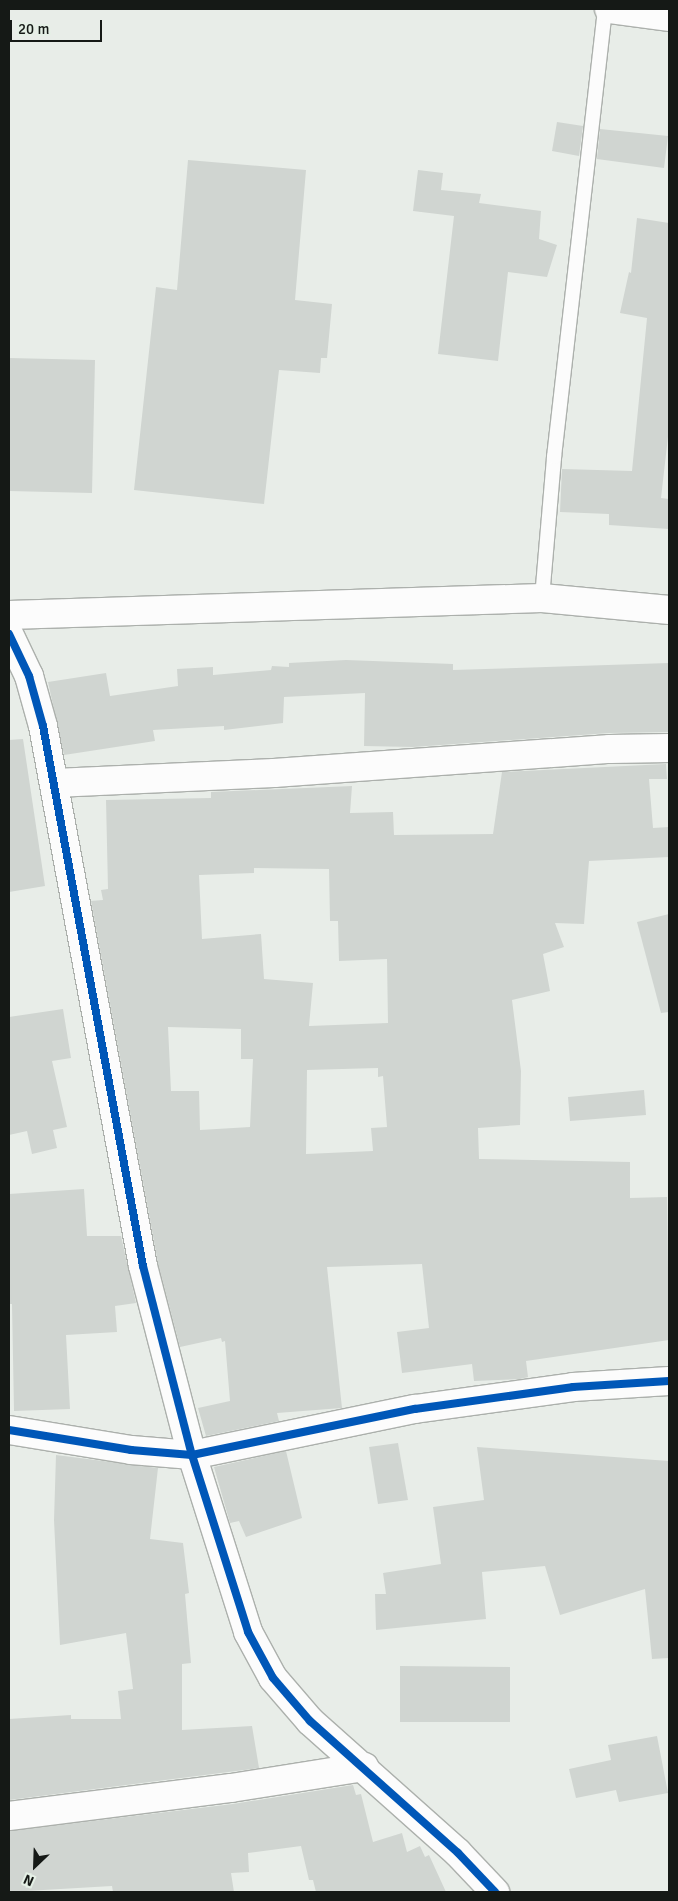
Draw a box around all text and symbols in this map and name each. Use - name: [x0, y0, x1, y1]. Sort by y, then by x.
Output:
- scale bar: [12, 10, 105, 42]
- text: 20 m: [18, 20, 49, 38]
- north arrow: [10, 1841, 60, 1891]
- text: N: [21, 1870, 37, 1890]

